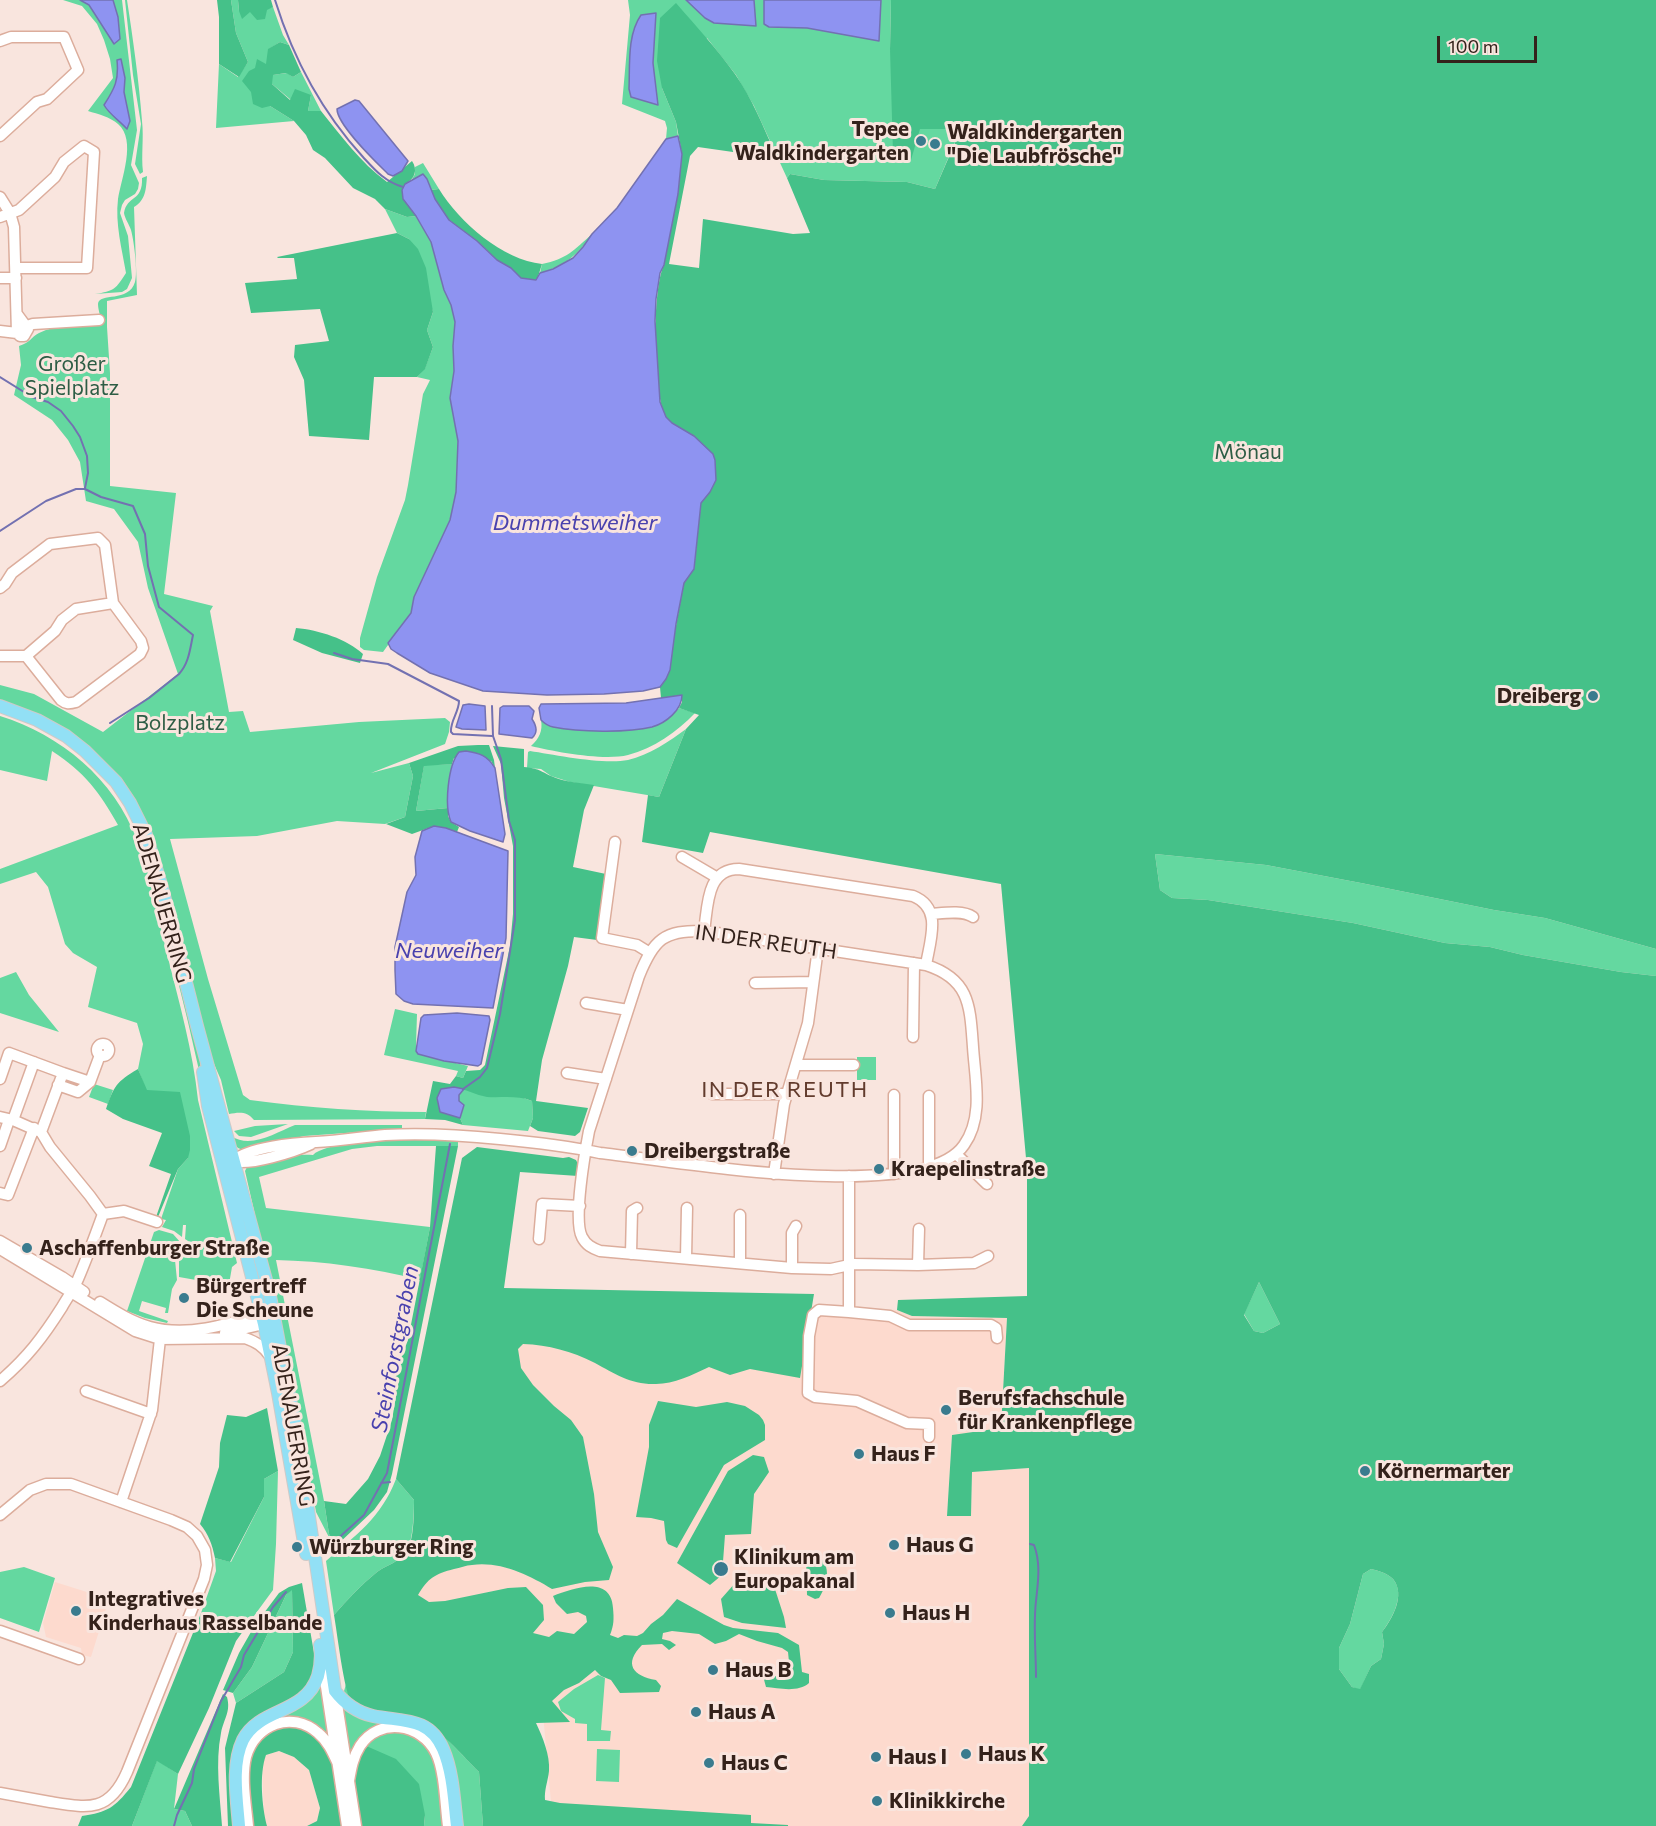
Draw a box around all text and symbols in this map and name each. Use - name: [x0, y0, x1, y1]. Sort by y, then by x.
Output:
- scale bar: [1440, 24, 1540, 62]
- text: 100 m: [1448, 35, 1498, 57]
- place label: Tepee Waldkindergarten: [734, 116, 909, 166]
- place label: Waldkindergarten "Die Laubfrösche": [947, 119, 1122, 169]
- marker: Tepee Waldkindergarten: [914, 134, 928, 148]
- marker: Waldkindergarten "Die Laubfrösche": [928, 137, 942, 151]
- park label: Großer Spielplatz: [25, 351, 119, 401]
- park label: Mönau: [1214, 439, 1282, 465]
- water label: Dummetsweiher: [493, 510, 657, 536]
- place label: Dreiberg: [1497, 683, 1581, 709]
- marker: Dreiberg: [1586, 689, 1600, 703]
- park label: Bolzplatz: [135, 710, 225, 736]
- street label: ADENAUERRING: [127, 820, 197, 986]
- street label: IN DER REUTH: [694, 920, 838, 964]
- water label: Neuweiher: [395, 938, 503, 964]
- district label: IN DER REUTH: [701, 1077, 869, 1103]
- place label: Dreibergstraße: [644, 1138, 790, 1164]
- marker: Dreibergstraße: [625, 1144, 639, 1158]
- place label: Kraepelinstraße: [891, 1156, 1045, 1182]
- marker: Kraepelinstraße: [872, 1162, 886, 1176]
- place label: Aschaffenburger Straße: [39, 1235, 270, 1261]
- marker: Aschaffenburger Straße: [20, 1241, 34, 1255]
- water label: Steinforstgraben: [366, 1263, 424, 1435]
- place label: Bürgertreff Die Scheune: [196, 1273, 313, 1323]
- marker: Bürgertreff Die Scheune: [177, 1291, 191, 1305]
- street label: ADENAUERRING: [266, 1341, 320, 1509]
- place label: Berufsfachschule für Krankenpflege: [958, 1385, 1132, 1435]
- marker: Berufsfachschule für Krankenpflege: [939, 1403, 953, 1417]
- place label: Haus F: [871, 1441, 936, 1467]
- marker: Haus F: [852, 1447, 866, 1461]
- place label: Körnermarter: [1377, 1458, 1510, 1484]
- marker: Körnermarter: [1358, 1464, 1372, 1478]
- place label: Haus G: [906, 1532, 974, 1558]
- place label: Würzburger Ring: [309, 1534, 474, 1560]
- marker: Haus G: [887, 1538, 901, 1552]
- marker: Würzburger Ring: [290, 1540, 304, 1554]
- place label: Klinikum am Europakanal: [734, 1544, 855, 1594]
- marker: Klinikum am Europakanal: [712, 1560, 730, 1578]
- place label: Integratives Kinderhaus Rasselbande: [88, 1586, 322, 1636]
- place label: Haus H: [902, 1600, 970, 1626]
- marker: Integratives Kinderhaus Rasselbande: [69, 1604, 83, 1618]
- marker: Haus H: [883, 1606, 897, 1620]
- place label: Haus B: [725, 1657, 791, 1683]
- marker: Haus B: [706, 1663, 720, 1677]
- place label: Haus A: [708, 1699, 776, 1725]
- marker: Haus A: [689, 1705, 703, 1719]
- place label: Haus K: [978, 1741, 1045, 1767]
- place label: Haus I: [888, 1744, 947, 1770]
- marker: Haus K: [959, 1747, 973, 1761]
- place label: Haus C: [721, 1750, 788, 1776]
- marker: Haus I: [869, 1750, 883, 1764]
- marker: Haus C: [702, 1756, 716, 1770]
- place label: Klinikkirche: [889, 1788, 1005, 1814]
- marker: Klinikkirche: [870, 1794, 884, 1808]

